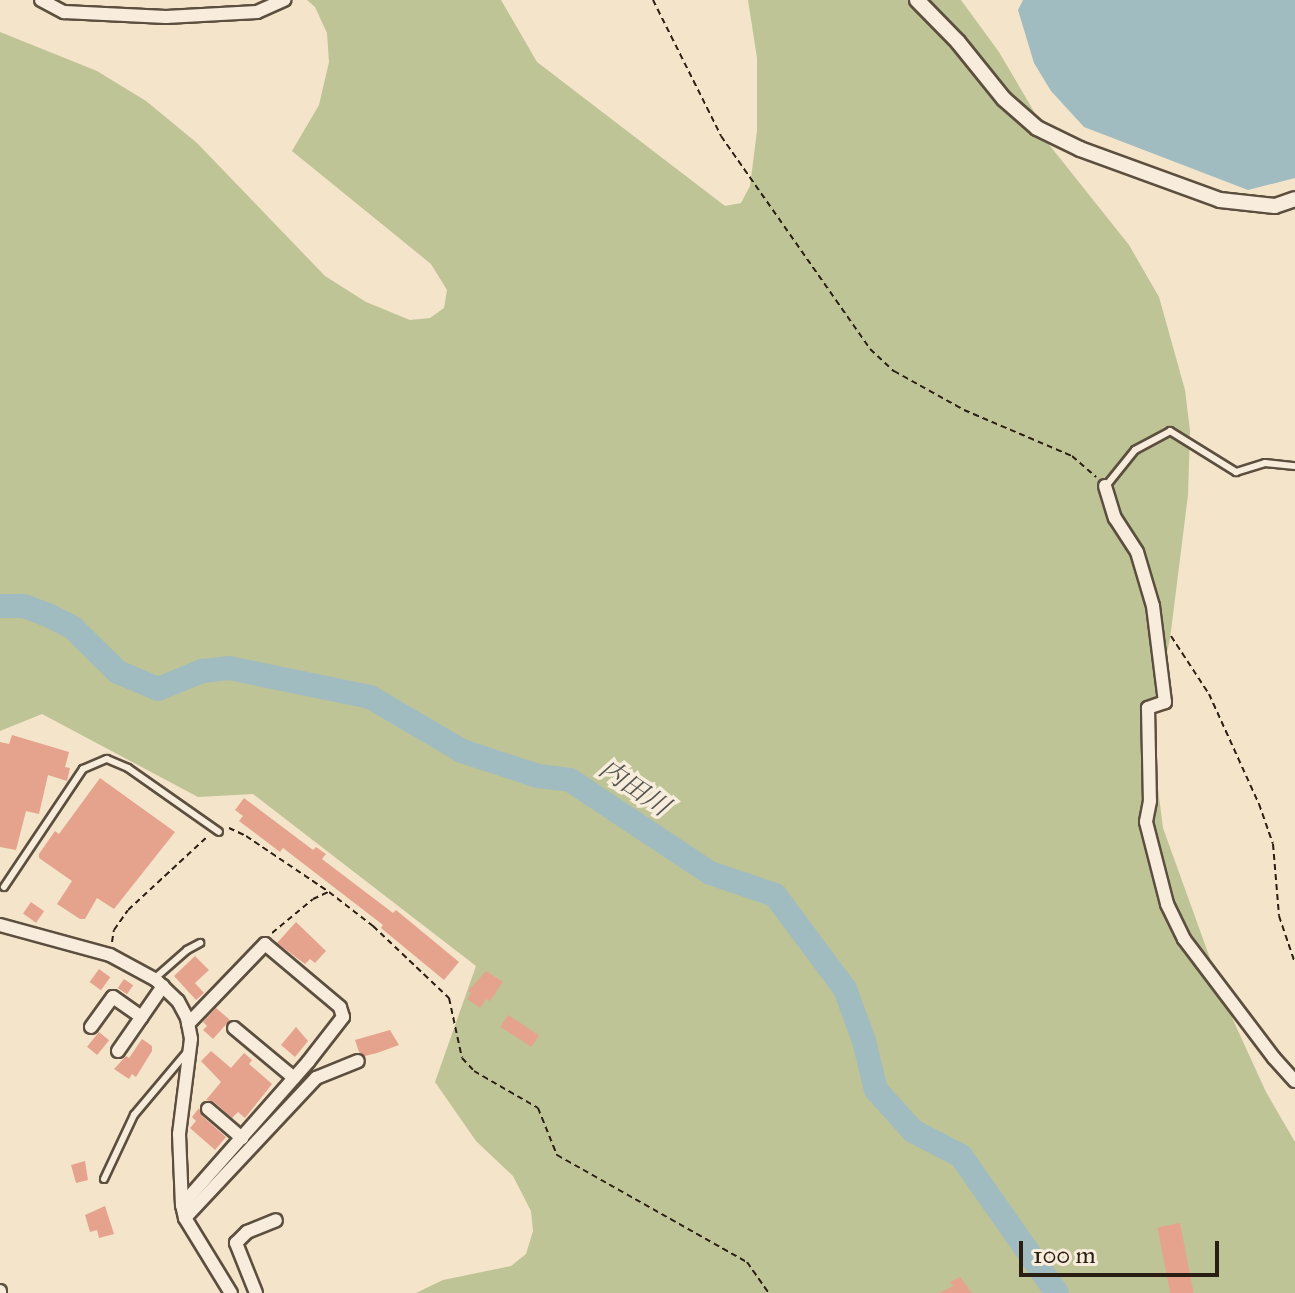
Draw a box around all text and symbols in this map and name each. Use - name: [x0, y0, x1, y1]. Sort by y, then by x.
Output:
- water label: 内田川: [593, 753, 675, 823]
- scale bar: [1023, 1225, 1223, 1275]
- text: 100 m: [1033, 1240, 1096, 1270]

